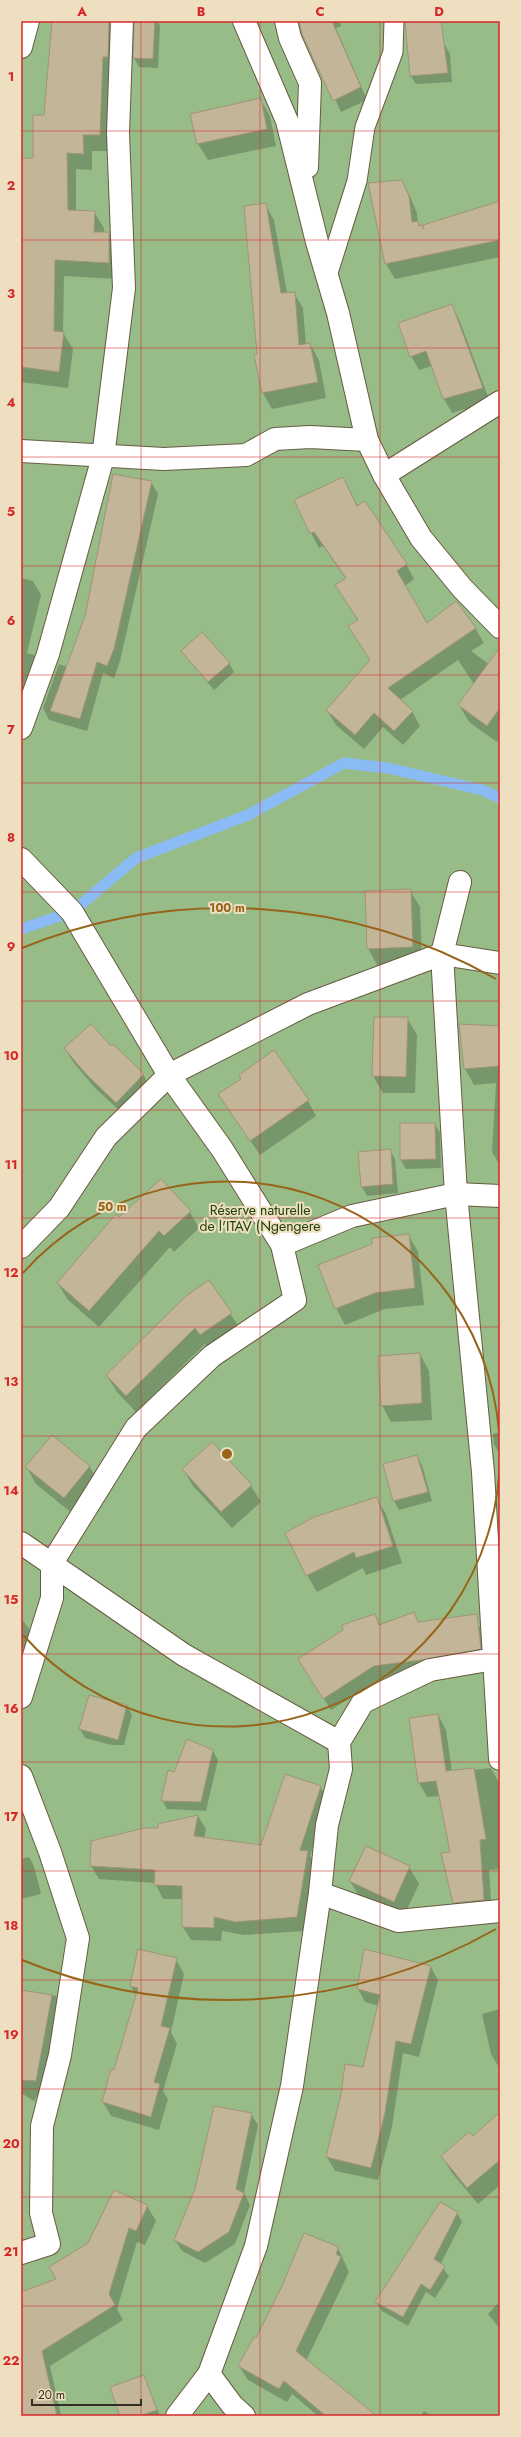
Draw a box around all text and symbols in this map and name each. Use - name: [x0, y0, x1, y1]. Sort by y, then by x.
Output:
- text: A: [76, 2, 87, 21]
- text: B: [197, 2, 206, 21]
- text: C: [315, 2, 325, 21]
- text: D: [434, 2, 444, 21]
- text: 1: [8, 67, 14, 86]
- text: 2: [7, 176, 15, 195]
- text: 3: [7, 284, 15, 303]
- text: 4: [6, 393, 16, 412]
- text: 5: [7, 502, 15, 521]
- text: 6: [7, 611, 16, 630]
- text: 7: [7, 720, 15, 739]
- text: 8: [7, 828, 15, 847]
- text: 100 m: [209, 899, 245, 917]
- text: 9: [7, 937, 16, 956]
- text: 10: [3, 1046, 19, 1065]
- text: 11: [4, 1155, 18, 1174]
- text: 50 m: [97, 1198, 127, 1216]
- park label: Réserve naturelle de l'ITAV (Ngengere: [199, 1200, 321, 1236]
- text: 12: [3, 1263, 19, 1282]
- text: 13: [4, 1372, 18, 1391]
- centre of rings: [220, 1447, 234, 1461]
- text: 14: [3, 1481, 19, 1500]
- text: 15: [3, 1590, 19, 1609]
- text: 16: [3, 1699, 19, 1718]
- text: 17: [4, 1807, 18, 1826]
- text: 18: [4, 1916, 18, 1935]
- text: 19: [3, 2025, 19, 2044]
- text: 20: [2, 2134, 20, 2153]
- text: 21: [3, 2242, 19, 2261]
- text: 22: [2, 2351, 20, 2370]
- scale bar: [32, 2381, 141, 2407]
- text: 20 m: [38, 2386, 65, 2404]

